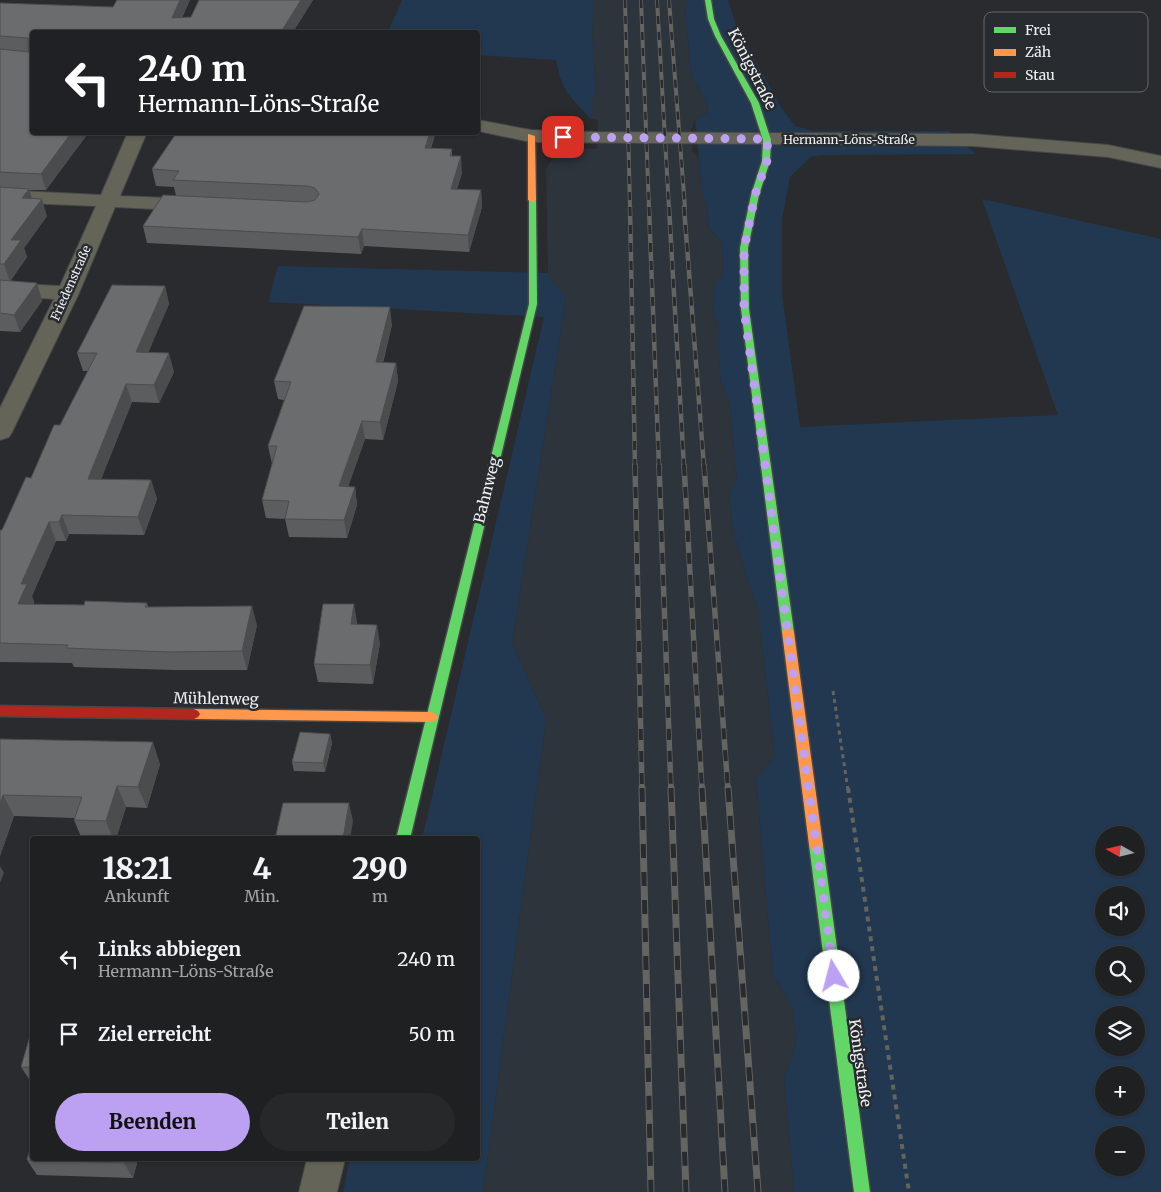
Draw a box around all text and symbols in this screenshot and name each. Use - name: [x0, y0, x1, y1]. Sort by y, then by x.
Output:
- legend: [984, 12, 1148, 92]
- text: Frei: [1025, 21, 1051, 39]
- street label: Königstraße: [724, 25, 781, 113]
- text: Zäh: [1025, 43, 1051, 61]
- text: 240 m: [138, 47, 246, 91]
- icon: left: [55, 50, 120, 115]
- text: Stau: [1025, 66, 1055, 84]
- text: Hermann-Löns-Straße: [138, 90, 379, 118]
- pin: [542, 116, 584, 158]
- icon: arrive: [549, 123, 577, 151]
- street label: Hermann-Löns-Straße: [783, 132, 915, 147]
- street label: Friedenstraße: [47, 243, 94, 323]
- street label: Bahnweg: [469, 455, 504, 525]
- street label: Mühlenweg: [173, 688, 259, 709]
- north arrow: [1095, 826, 1145, 876]
- map controls: [1095, 826, 1145, 1176]
- text: 18:21: [102, 849, 172, 887]
- text: 4: [252, 849, 272, 887]
- text: 290: [352, 849, 408, 887]
- text: Ankunft: [105, 886, 170, 906]
- text: Min.: [244, 886, 280, 906]
- text: m: [372, 886, 388, 906]
- button: sound: [1095, 886, 1145, 936]
- text: Links abbiegen: [98, 937, 241, 961]
- icon: left: [55, 945, 83, 973]
- button: search: [1095, 946, 1145, 996]
- text: 240 m: [397, 947, 455, 971]
- position arrow: [807, 949, 859, 1001]
- text: Hermann-Löns-Straße: [98, 961, 273, 981]
- button: layers: [1095, 1006, 1145, 1056]
- street label: Königstraße: [845, 1018, 876, 1108]
- icon: arrive: [55, 1020, 83, 1048]
- text: Ziel erreicht: [98, 1022, 211, 1046]
- text: 50 m: [409, 1022, 455, 1046]
- button: +: [1095, 1066, 1145, 1116]
- button: Beenden: [55, 1093, 250, 1151]
- button: Teilen: [260, 1093, 455, 1151]
- button: −: [1095, 1126, 1145, 1176]

